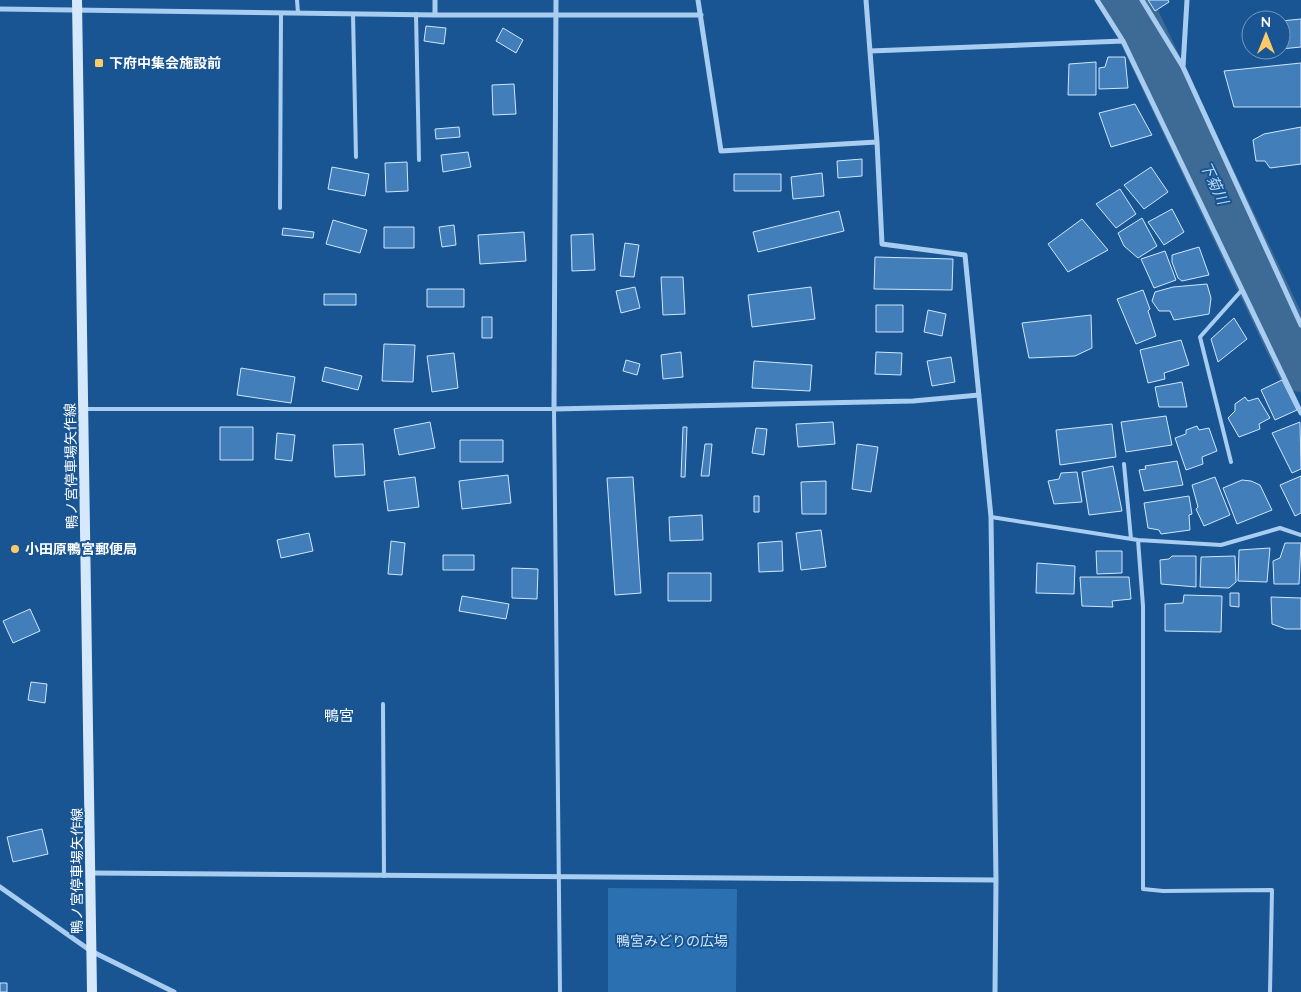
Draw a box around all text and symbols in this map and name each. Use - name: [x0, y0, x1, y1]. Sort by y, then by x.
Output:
- north arrow: [1241, 10, 1291, 60]
- text: N: [1261, 13, 1271, 31]
- place label: 下府中集会施設前: [109, 54, 221, 72]
- marker: 下府中集会施設前: [93, 57, 105, 69]
- water label: 下菊川: [1196, 158, 1233, 209]
- street label: 鴨ノ宮停車場矢作線: [61, 403, 81, 529]
- place label: 小田原鴨宮郵便局: [25, 540, 137, 558]
- marker: 小田原鴨宮郵便局: [9, 543, 21, 555]
- district label: 鴨宮: [324, 706, 354, 725]
- street label: 鴨ノ宮停車場矢作線: [68, 808, 86, 934]
- park label: 鴨宮みどりの広場: [616, 932, 728, 950]

